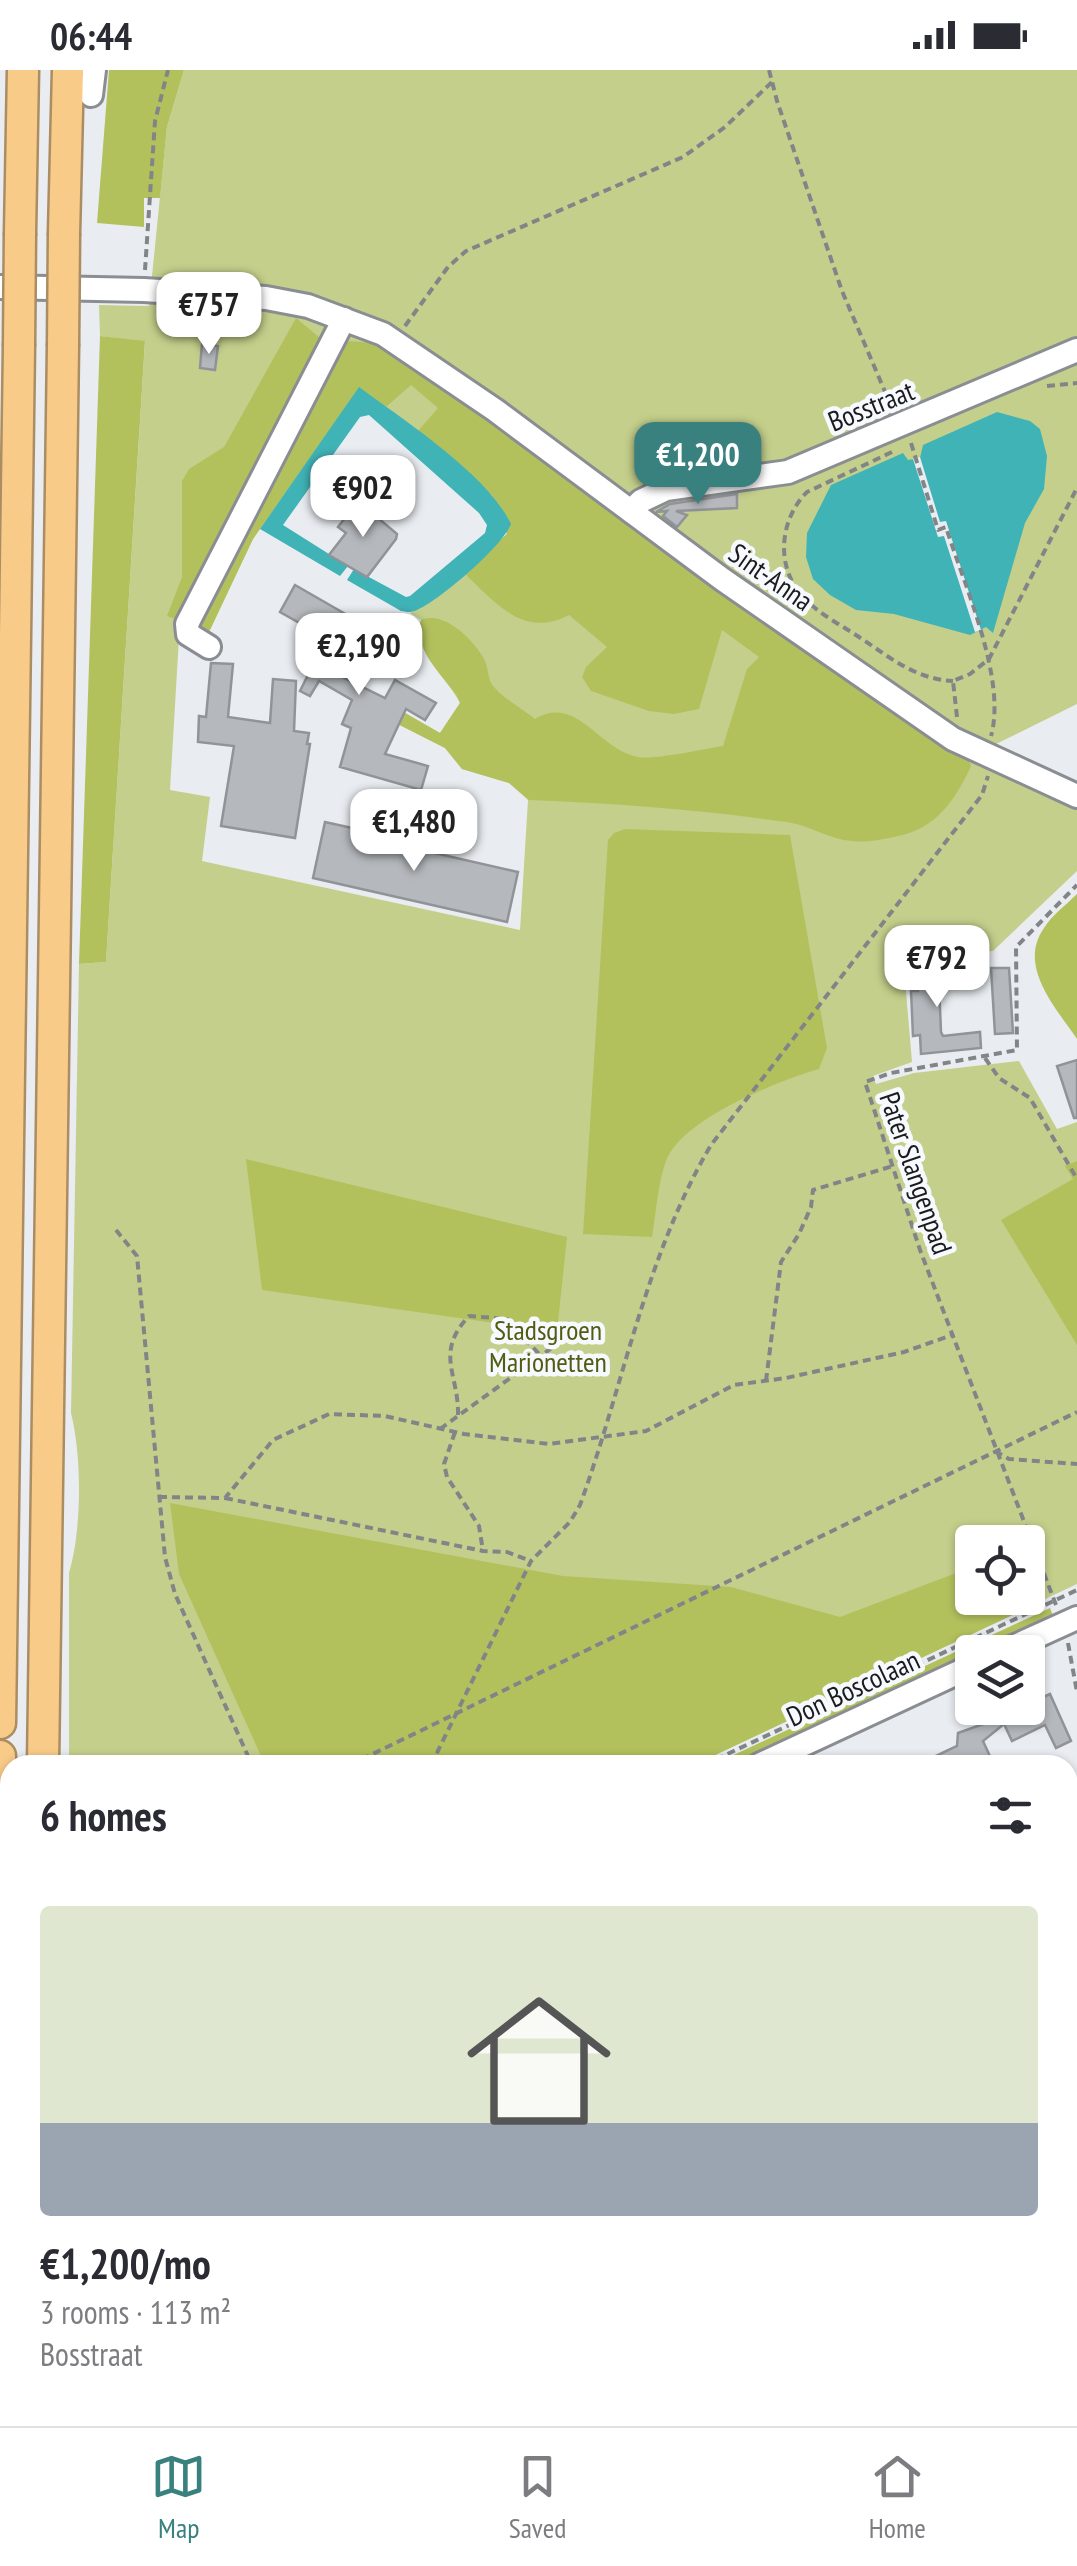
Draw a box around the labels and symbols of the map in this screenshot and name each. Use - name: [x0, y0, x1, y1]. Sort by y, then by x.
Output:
- pin: €757: [150, 272, 268, 357]
- street label: Bosstraat: [822, 371, 920, 439]
- pin: €1,200: [617, 422, 779, 507]
- pin: €902: [304, 455, 422, 540]
- street label: Sint-Anna: [722, 534, 821, 619]
- pin: €2,190: [278, 613, 440, 698]
- pin: €1,480: [333, 789, 495, 874]
- pin: €792: [878, 925, 996, 1010]
- street label: Pater Slangenpad: [871, 1087, 962, 1259]
- park label: Stadsgroen Marionetten: [489, 1311, 607, 1380]
- street label: Don Boscolaan: [780, 1641, 925, 1734]

